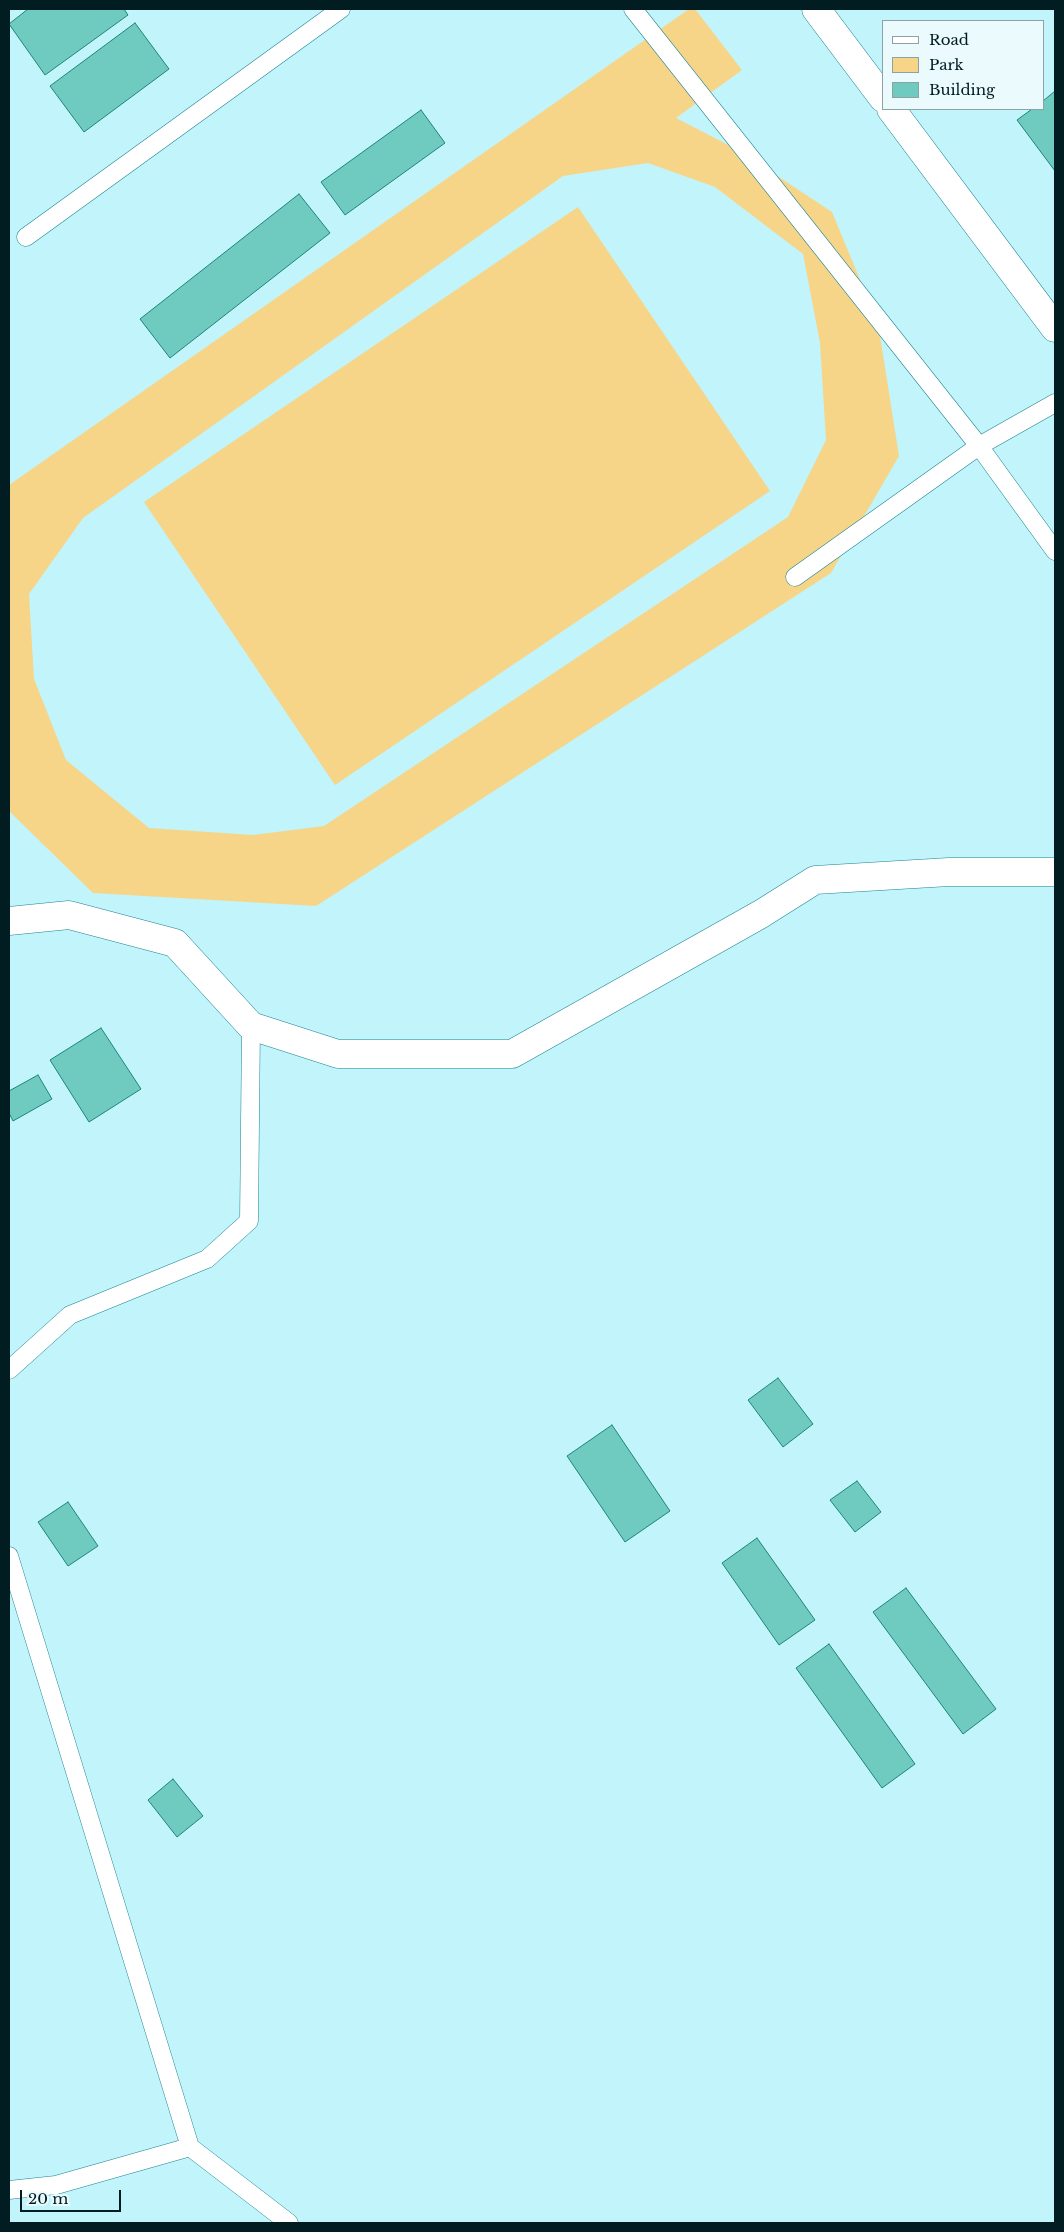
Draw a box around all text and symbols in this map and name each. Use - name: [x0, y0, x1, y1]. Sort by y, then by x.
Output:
- legend: [882, 20, 1044, 110]
- text: Road: [929, 30, 969, 49]
- text: Park: [929, 55, 964, 74]
- text: Building: [929, 80, 995, 99]
- scale bar: [22, 2180, 124, 2212]
- text: 20 m: [28, 2189, 68, 2208]

